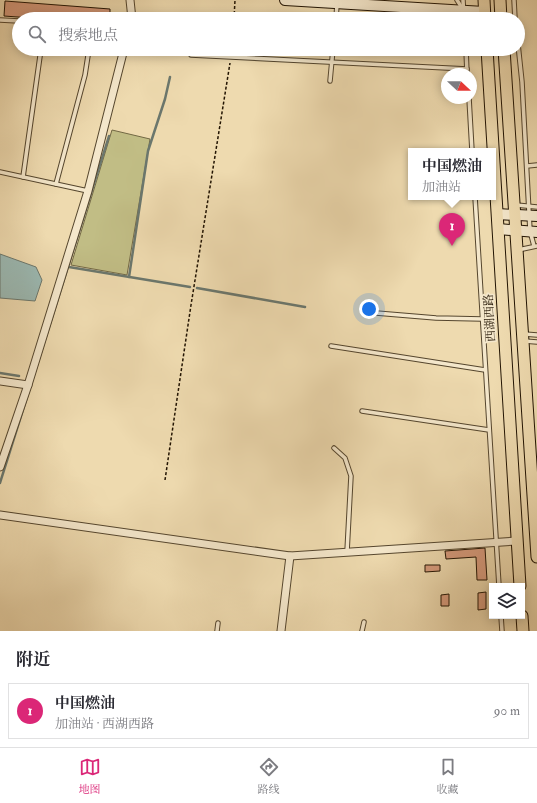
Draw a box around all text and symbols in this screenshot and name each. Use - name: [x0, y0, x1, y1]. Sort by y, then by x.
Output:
- search box: [12, 12, 525, 56]
- icon: search: [26, 23, 48, 45]
- text: 搜索地点: [58, 26, 118, 45]
- north arrow: [441, 68, 477, 104]
- popup: [408, 148, 496, 200]
- text: 中国燃油: [422, 157, 482, 176]
- text: 加油站: [422, 179, 461, 195]
- pin: 1: [439, 213, 465, 246]
- street label: 西湖西路: [481, 294, 499, 342]
- your location: [359, 299, 379, 319]
- map controls: [489, 583, 525, 619]
- button: layers: [489, 583, 525, 619]
- text: 附近: [16, 649, 50, 670]
- text: 中国燃油: [55, 694, 115, 713]
- text: 1: [28, 703, 32, 719]
- text: 90 m: [494, 703, 520, 719]
- text: 加油站 · 西湖西路: [55, 716, 154, 732]
- tab: 地图: [79, 756, 101, 796]
- tab: 路线: [258, 756, 280, 796]
- tab: 收藏: [437, 756, 459, 796]

